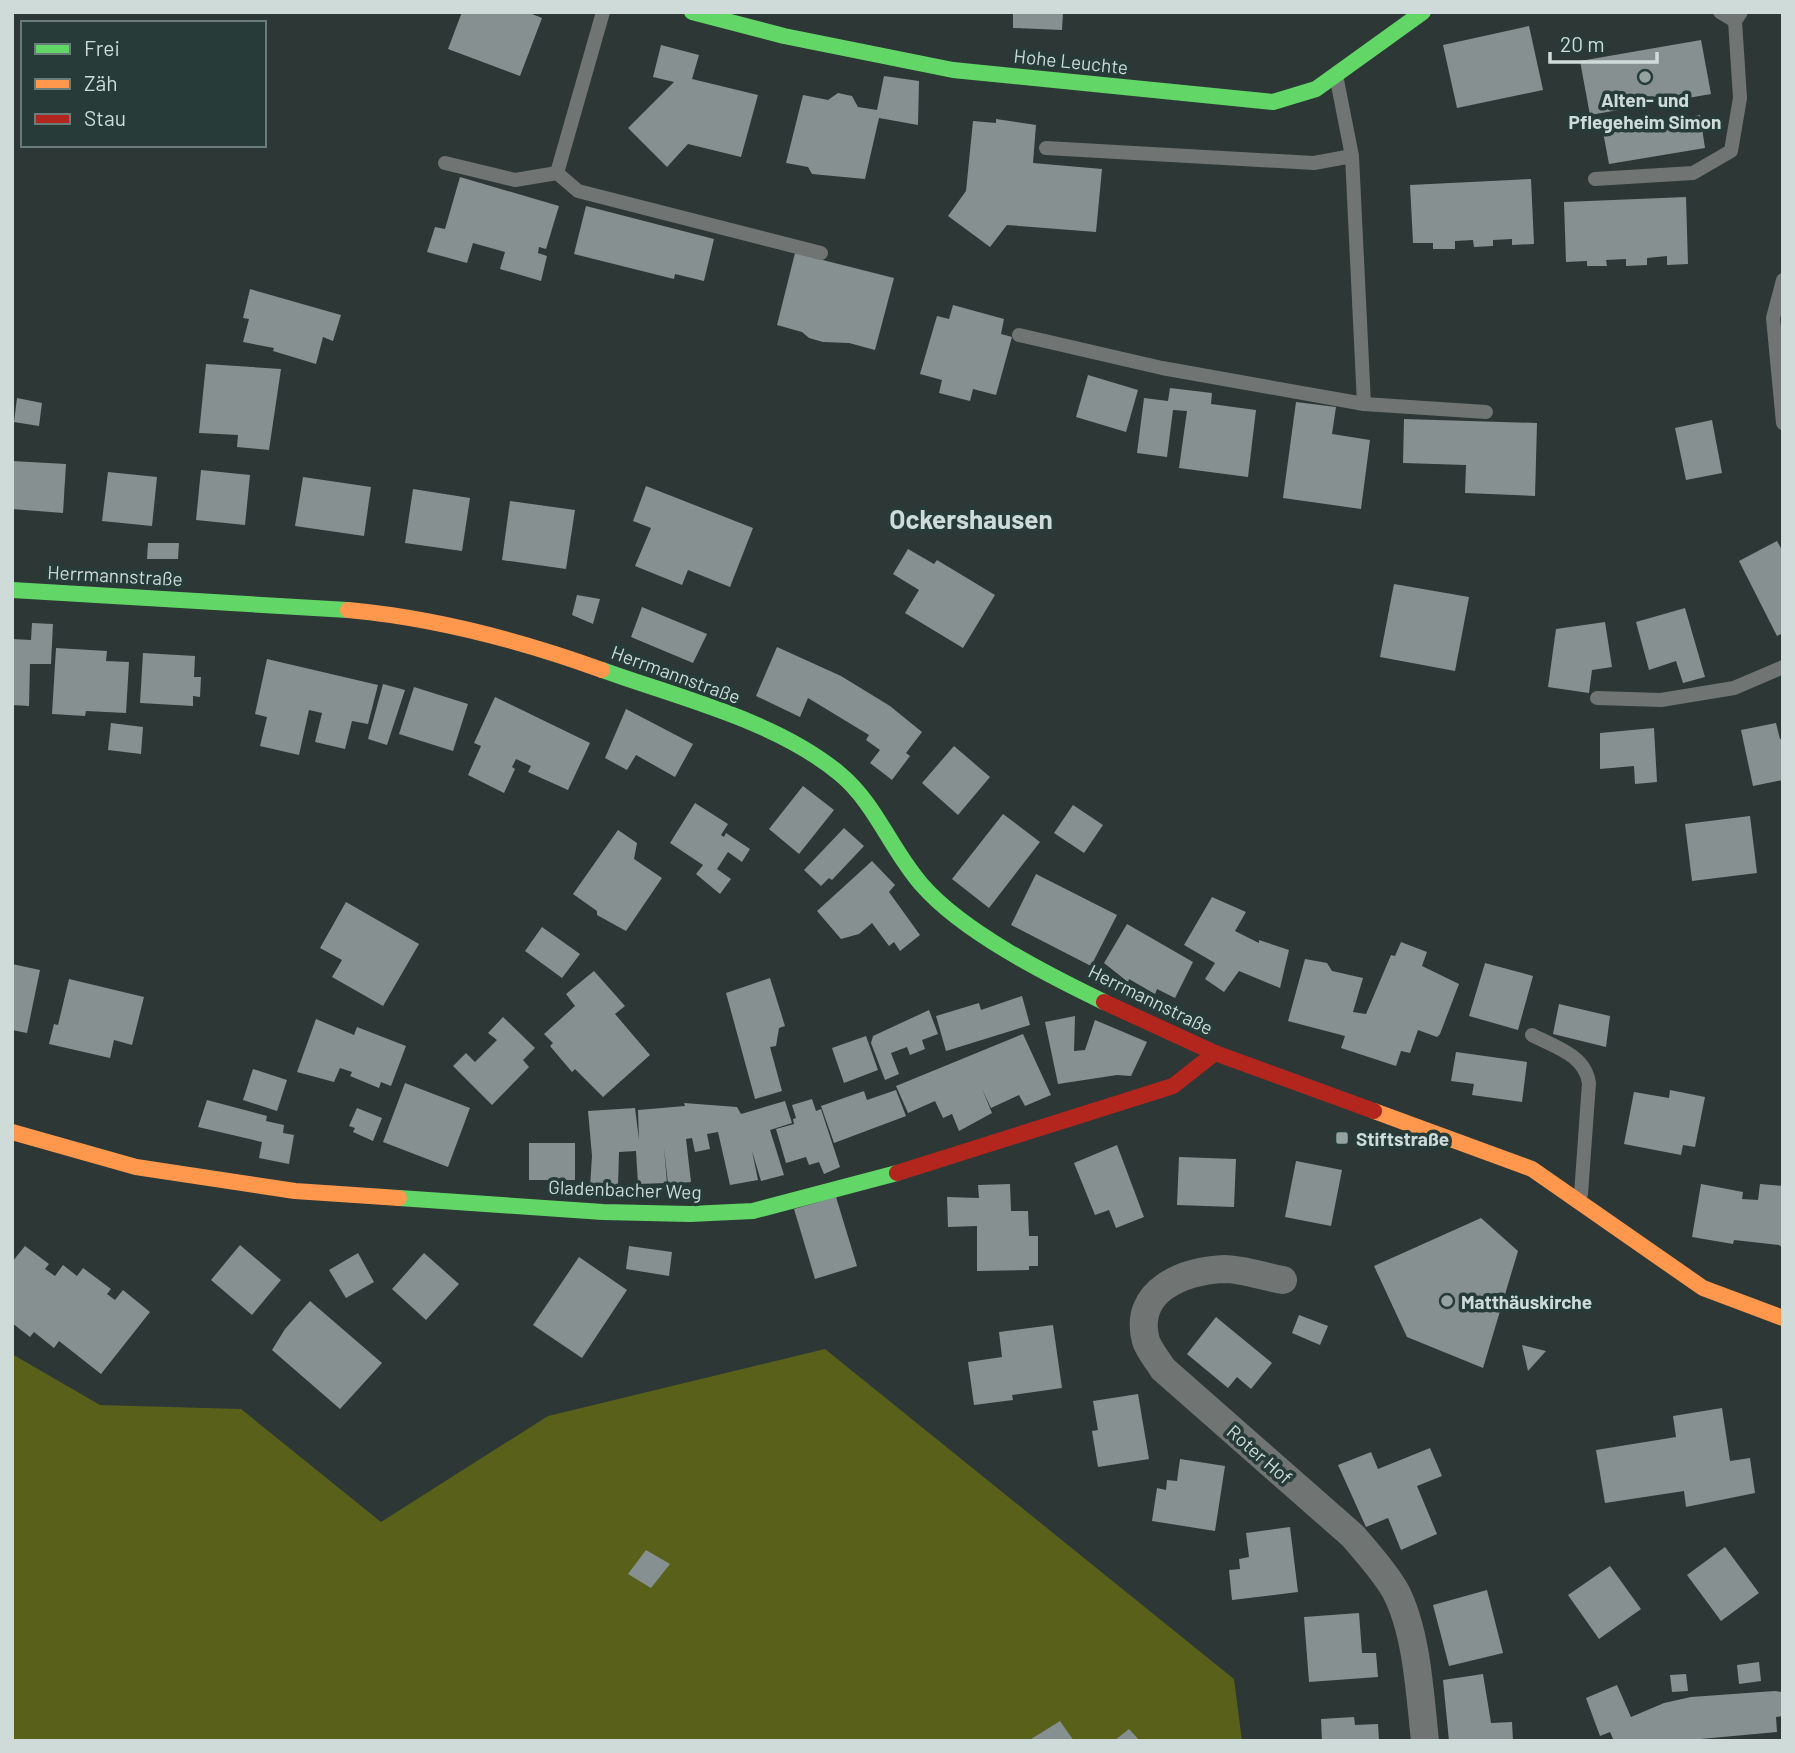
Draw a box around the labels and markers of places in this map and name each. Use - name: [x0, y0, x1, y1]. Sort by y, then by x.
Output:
- marker: Alten- und Pflegeheim Simon: [1637, 69, 1653, 85]
- place label: Alten- und Pflegeheim Simon: [1569, 88, 1721, 133]
- place label: Stiftstraße: [1356, 1127, 1449, 1150]
- marker: Stiftstraße: [1334, 1130, 1350, 1146]
- place label: Matthäuskirche: [1461, 1290, 1592, 1313]
- marker: Matthäuskirche: [1439, 1293, 1455, 1309]

